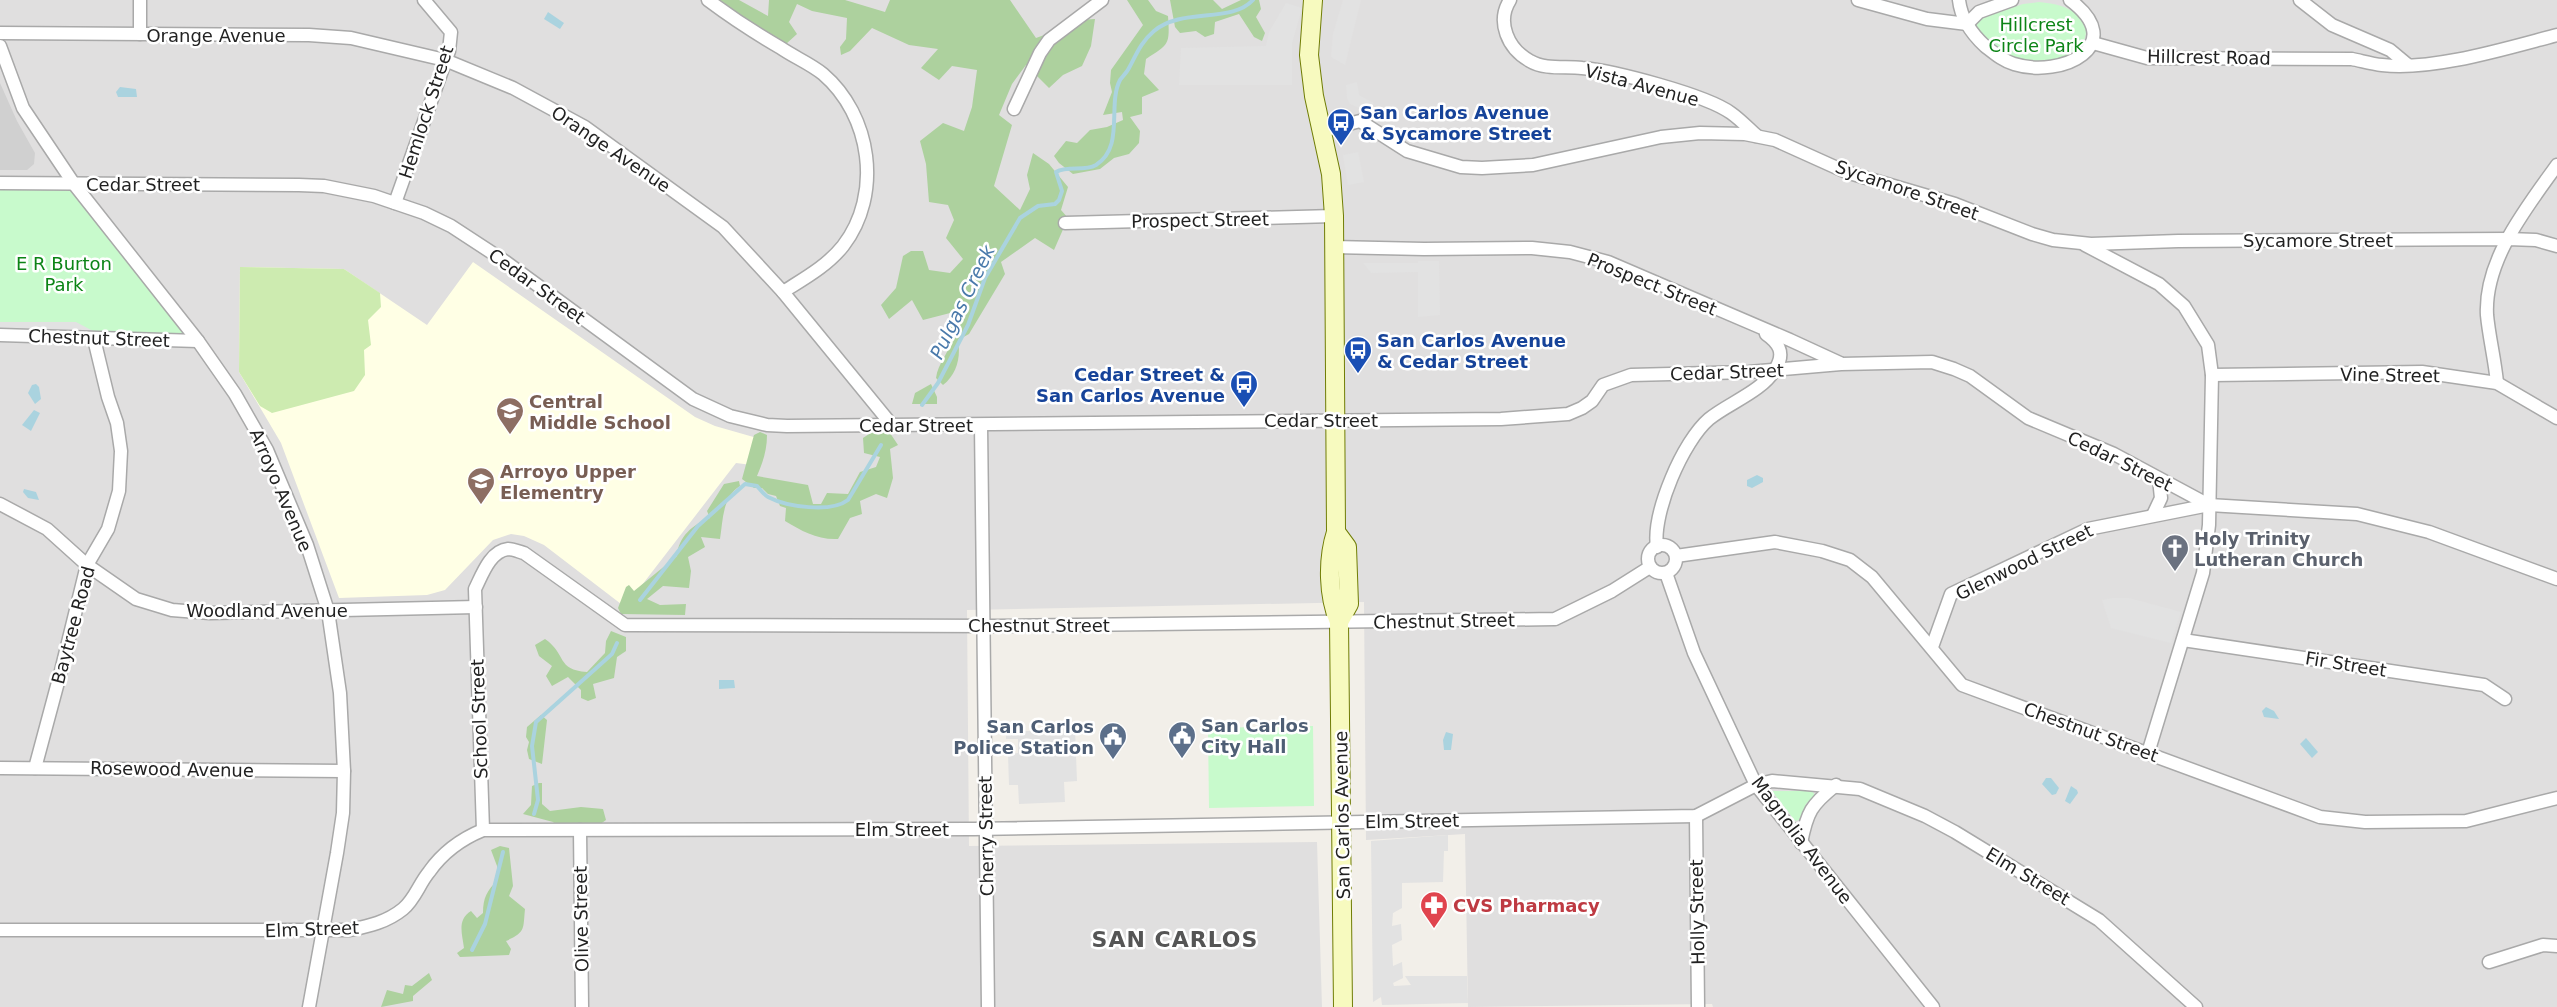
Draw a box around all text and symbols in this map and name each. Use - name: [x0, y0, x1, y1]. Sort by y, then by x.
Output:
- park label: Hillcrest Circle Park: [1988, 14, 2084, 56]
- street label: Orange Avenue: [146, 25, 286, 46]
- street label: Hemlock Street: [395, 43, 457, 181]
- street label: Hillcrest Road: [2147, 45, 2271, 69]
- street label: Vista Avenue: [1583, 60, 1701, 110]
- street label: Orange Avenue: [547, 101, 675, 197]
- place label: San Carlos Avenue & Sycamore Street: [1360, 102, 1552, 144]
- bus stop icon: San Carlos Avenue & Sycamore Street: [1326, 107, 1356, 146]
- street label: Sycamore Street: [1833, 156, 1981, 224]
- street label: Cedar Street: [86, 174, 200, 195]
- street label: Prospect Street: [1131, 208, 1269, 232]
- street label: Sycamore Street: [2243, 230, 2393, 251]
- water label: Pulgas Creek: [925, 241, 999, 362]
- street label: Cedar Street: [485, 244, 589, 328]
- street label: Prospect Street: [1584, 248, 1720, 320]
- park label: E R Burton Park: [16, 253, 112, 295]
- street label: Chestnut Street: [28, 325, 170, 351]
- place label: San Carlos Avenue & Cedar Street: [1377, 330, 1566, 372]
- bus stop icon: San Carlos Avenue & Cedar Street: [1343, 335, 1373, 374]
- street label: Cedar Street: [1670, 360, 1784, 384]
- place label: Cedar Street & San Carlos Avenue: [1036, 364, 1225, 406]
- street label: Vine Street: [2340, 364, 2440, 386]
- bus stop icon: Cedar Street & San Carlos Avenue: [1229, 369, 1259, 408]
- place label: Central Middle School: [529, 391, 671, 433]
- school or university icon: Central Middle School: [495, 396, 525, 435]
- street label: Cedar Street: [1264, 410, 1378, 431]
- street label: Cedar Street: [859, 415, 973, 436]
- street label: Arroyo Avenue: [246, 425, 316, 555]
- street label: Cedar Street: [2064, 427, 2176, 495]
- place label: Arroyo Upper Elementry: [500, 461, 636, 503]
- school or university icon: Arroyo Upper Elementry: [466, 466, 496, 505]
- street label: Glenwood Street: [1952, 520, 2096, 604]
- place label: Holy Trinity Lutheran Church: [2194, 528, 2363, 570]
- church icon: Holy Trinity Lutheran Church: [2160, 533, 2190, 572]
- street label: Baytree Road: [47, 564, 99, 686]
- street label: Woodland Avenue: [186, 600, 348, 621]
- street label: Chestnut Street: [1373, 609, 1515, 633]
- street label: Chestnut Street: [968, 615, 1110, 636]
- street label: Fir Street: [2304, 647, 2388, 681]
- street label: School Street: [466, 659, 492, 779]
- street label: Chestnut Street: [2021, 698, 2161, 766]
- place label: San Carlos City Hall: [1201, 715, 1309, 757]
- place label: San Carlos Police Station: [953, 716, 1094, 758]
- public building icon: San Carlos City Hall: [1167, 720, 1197, 759]
- public building icon: San Carlos Police Station: [1098, 721, 1128, 760]
- street label: San Carlos Avenue: [1330, 731, 1354, 899]
- street label: Rosewood Avenue: [90, 757, 254, 781]
- street label: Magnolia Avenue: [1747, 772, 1857, 908]
- street label: Cherry Street: [974, 776, 998, 896]
- street label: Elm Street: [1365, 810, 1459, 832]
- street label: Elm Street: [855, 819, 949, 840]
- street label: Elm Street: [1982, 843, 2074, 909]
- street label: Holly Street: [1686, 859, 1708, 965]
- street label: Olive Street: [570, 866, 592, 972]
- pharmacy icon: CVS Pharmacy: [1419, 890, 1449, 929]
- place label: CVS Pharmacy: [1453, 895, 1600, 916]
- street label: Elm Street: [264, 917, 360, 941]
- district label: SAN CARLOS: [1092, 927, 1258, 952]

